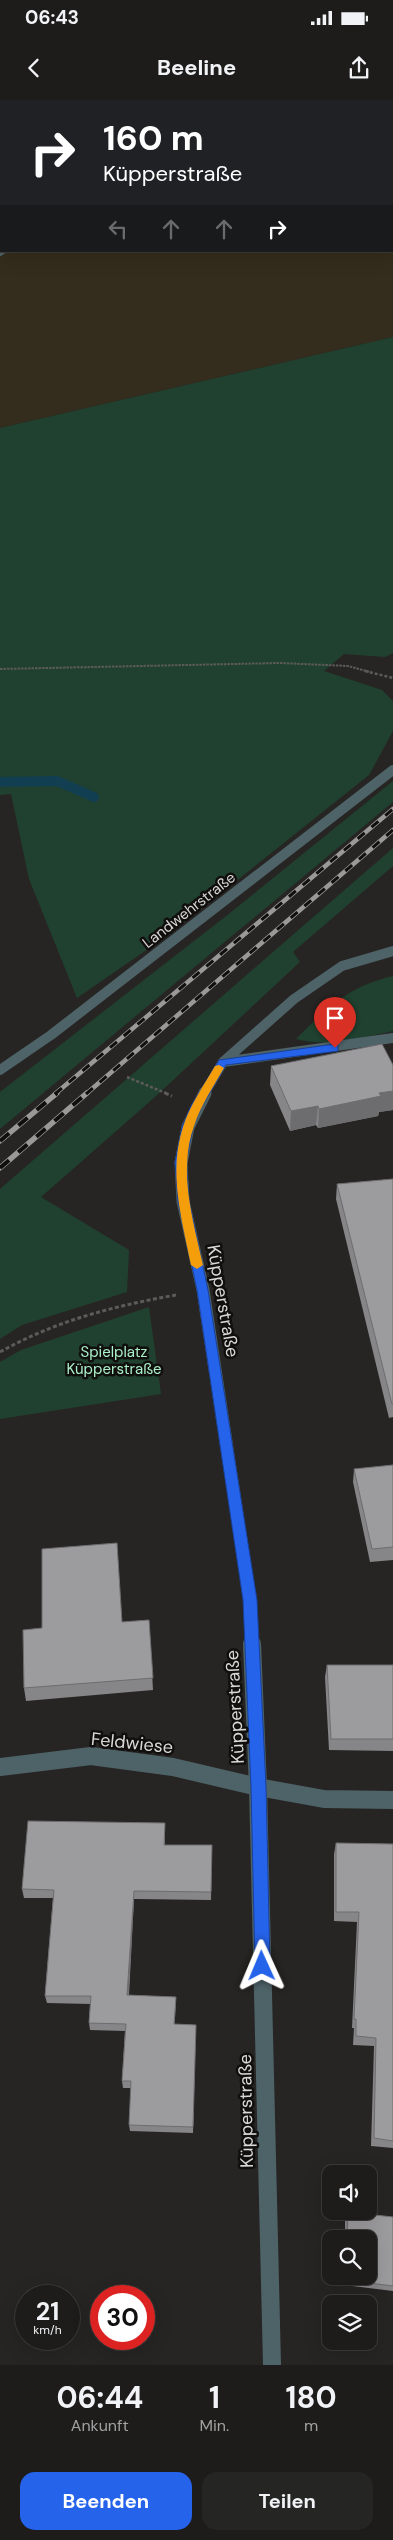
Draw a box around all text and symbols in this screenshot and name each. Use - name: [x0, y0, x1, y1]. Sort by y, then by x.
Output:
- text: 06:43: [25, 5, 79, 30]
- text: Beeline: [157, 53, 236, 82]
- icon: back: [20, 54, 48, 82]
- icon: share: [345, 54, 373, 82]
- text: 160 m: [103, 115, 204, 161]
- icon: right: [20, 120, 85, 185]
- text: Küpperstraße: [103, 159, 242, 188]
- icon: left: [104, 215, 132, 243]
- icon: ahead: [157, 215, 185, 243]
- icon: ahead: [210, 215, 238, 243]
- icon: right: [263, 215, 291, 243]
- street label: Landwehrstraße: [138, 867, 240, 953]
- pin: [314, 997, 356, 1048]
- icon: arrive: [321, 1004, 349, 1032]
- street label: Küpperstraße: [201, 1243, 245, 1359]
- park label: Spielplatz Küpperstraße: [67, 1342, 161, 1379]
- street label: Küpperstraße: [220, 1649, 250, 1765]
- street label: Feldwiese: [90, 1727, 174, 1759]
- position arrow: [235, 1939, 287, 1991]
- street label: Küpperstraße: [233, 2054, 259, 2168]
- map controls: [322, 2165, 377, 2350]
- button: sound: [322, 2165, 377, 2220]
- button: search: [322, 2230, 377, 2285]
- speed limit sign: 30: [90, 2285, 155, 2350]
- text: 21: [36, 2295, 59, 2328]
- button: layers: [322, 2295, 377, 2350]
- text: km/h: [33, 2322, 62, 2338]
- text: 06:44: [56, 2378, 143, 2417]
- text: 1: [209, 2378, 220, 2417]
- text: 180: [286, 2378, 337, 2417]
- text: Ankunft: [71, 2415, 129, 2436]
- text: Min.: [200, 2415, 229, 2436]
- text: m: [304, 2415, 318, 2436]
- button: Beenden: [20, 2472, 192, 2530]
- button: Teilen: [202, 2472, 373, 2530]

